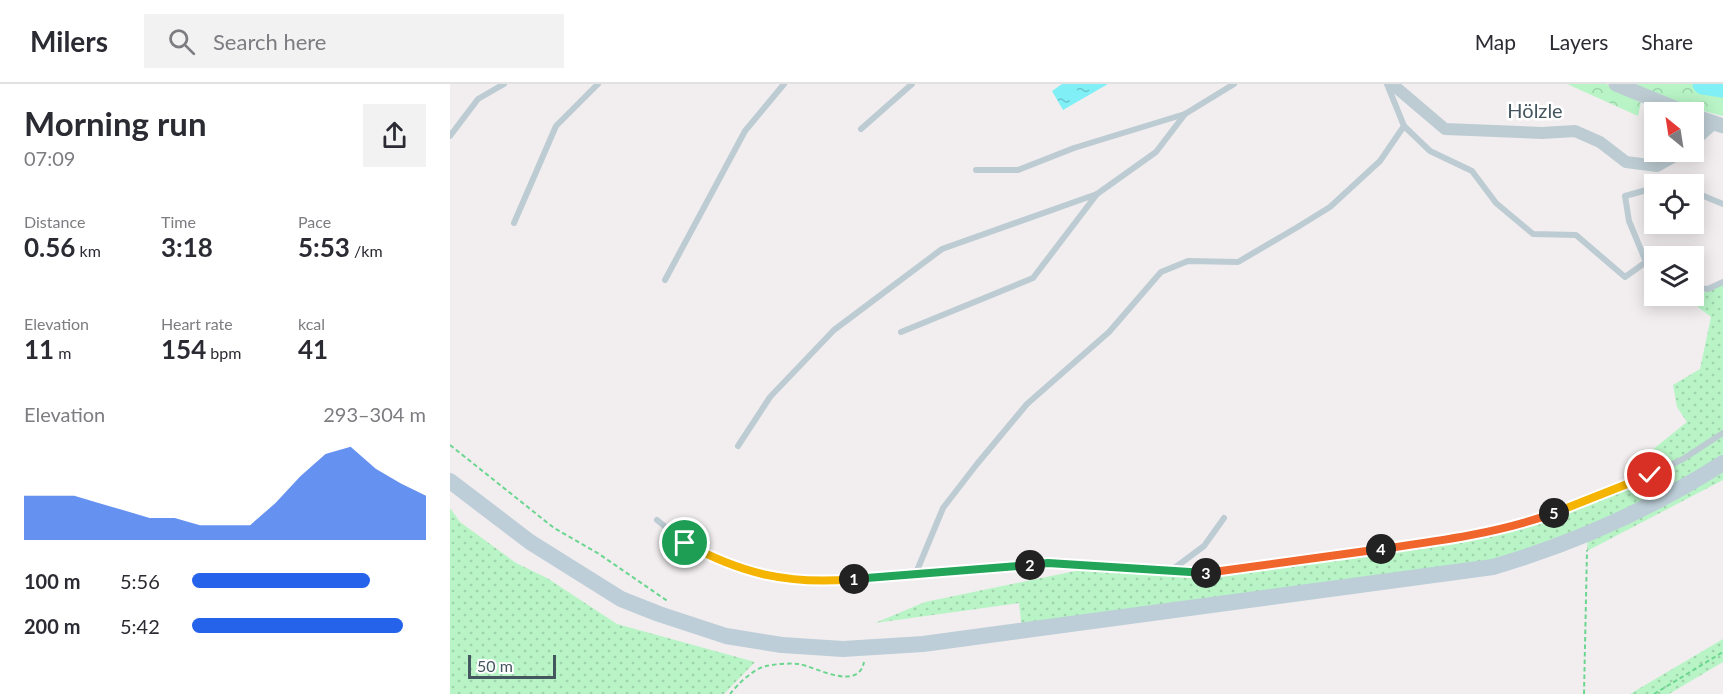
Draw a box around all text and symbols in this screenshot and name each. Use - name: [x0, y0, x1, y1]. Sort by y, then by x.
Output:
- search box: [144, 14, 564, 68]
- text: Milers: [30, 24, 108, 58]
- icon: search: [165, 25, 198, 58]
- text: Search here: [213, 28, 326, 55]
- text: Map: [1475, 29, 1516, 54]
- text: Layers: [1549, 29, 1608, 54]
- text: Share: [1641, 29, 1693, 54]
- street label: Hölzle: [1507, 98, 1563, 122]
- north arrow: [1644, 102, 1704, 162]
- map controls: [1644, 102, 1704, 306]
- text: Morning run: [24, 103, 207, 143]
- button: share: [363, 104, 426, 167]
- text: 07:09: [24, 146, 75, 170]
- button: locate: [1644, 174, 1704, 234]
- text: Distance: [24, 212, 85, 231]
- text: Time: [161, 212, 196, 231]
- text: Pace: [298, 212, 331, 231]
- text: 0.56: [24, 231, 75, 263]
- text: 3:18: [161, 231, 213, 263]
- text: 5:53: [298, 231, 350, 263]
- text: km: [75, 241, 101, 260]
- text: /km: [350, 241, 383, 260]
- button: layers: [1644, 246, 1704, 306]
- text: Elevation: [24, 314, 89, 333]
- text: Heart rate: [161, 314, 233, 333]
- text: kcal: [298, 314, 325, 333]
- text: 11: [24, 333, 54, 365]
- text: 154: [161, 333, 206, 365]
- text: 41: [298, 333, 328, 365]
- text: m: [54, 343, 71, 362]
- text: bpm: [206, 343, 241, 362]
- text: Elevation: [24, 402, 105, 426]
- text: 293–304 m: [323, 402, 426, 426]
- pin: [1624, 449, 1675, 500]
- icon: check: [1633, 458, 1666, 491]
- pin: 5: [1539, 498, 1569, 528]
- text: 5: [1549, 503, 1559, 522]
- pin: [659, 517, 710, 568]
- icon: arrive: [668, 526, 701, 559]
- pin: 4: [1366, 534, 1396, 564]
- text: 4: [1376, 539, 1386, 558]
- pin: 2: [1015, 550, 1045, 580]
- text: 2: [1025, 555, 1035, 574]
- pin: 3: [1191, 558, 1221, 588]
- text: 3: [1201, 563, 1211, 582]
- pin: 1: [839, 564, 869, 594]
- text: 100 m: [24, 569, 80, 593]
- text: 5:56: [120, 569, 160, 593]
- text: 1: [849, 569, 859, 588]
- text: 200 m: [24, 614, 80, 638]
- text: 5:42: [120, 614, 160, 638]
- scale bar: [468, 652, 556, 680]
- text: 50 m: [477, 656, 513, 675]

